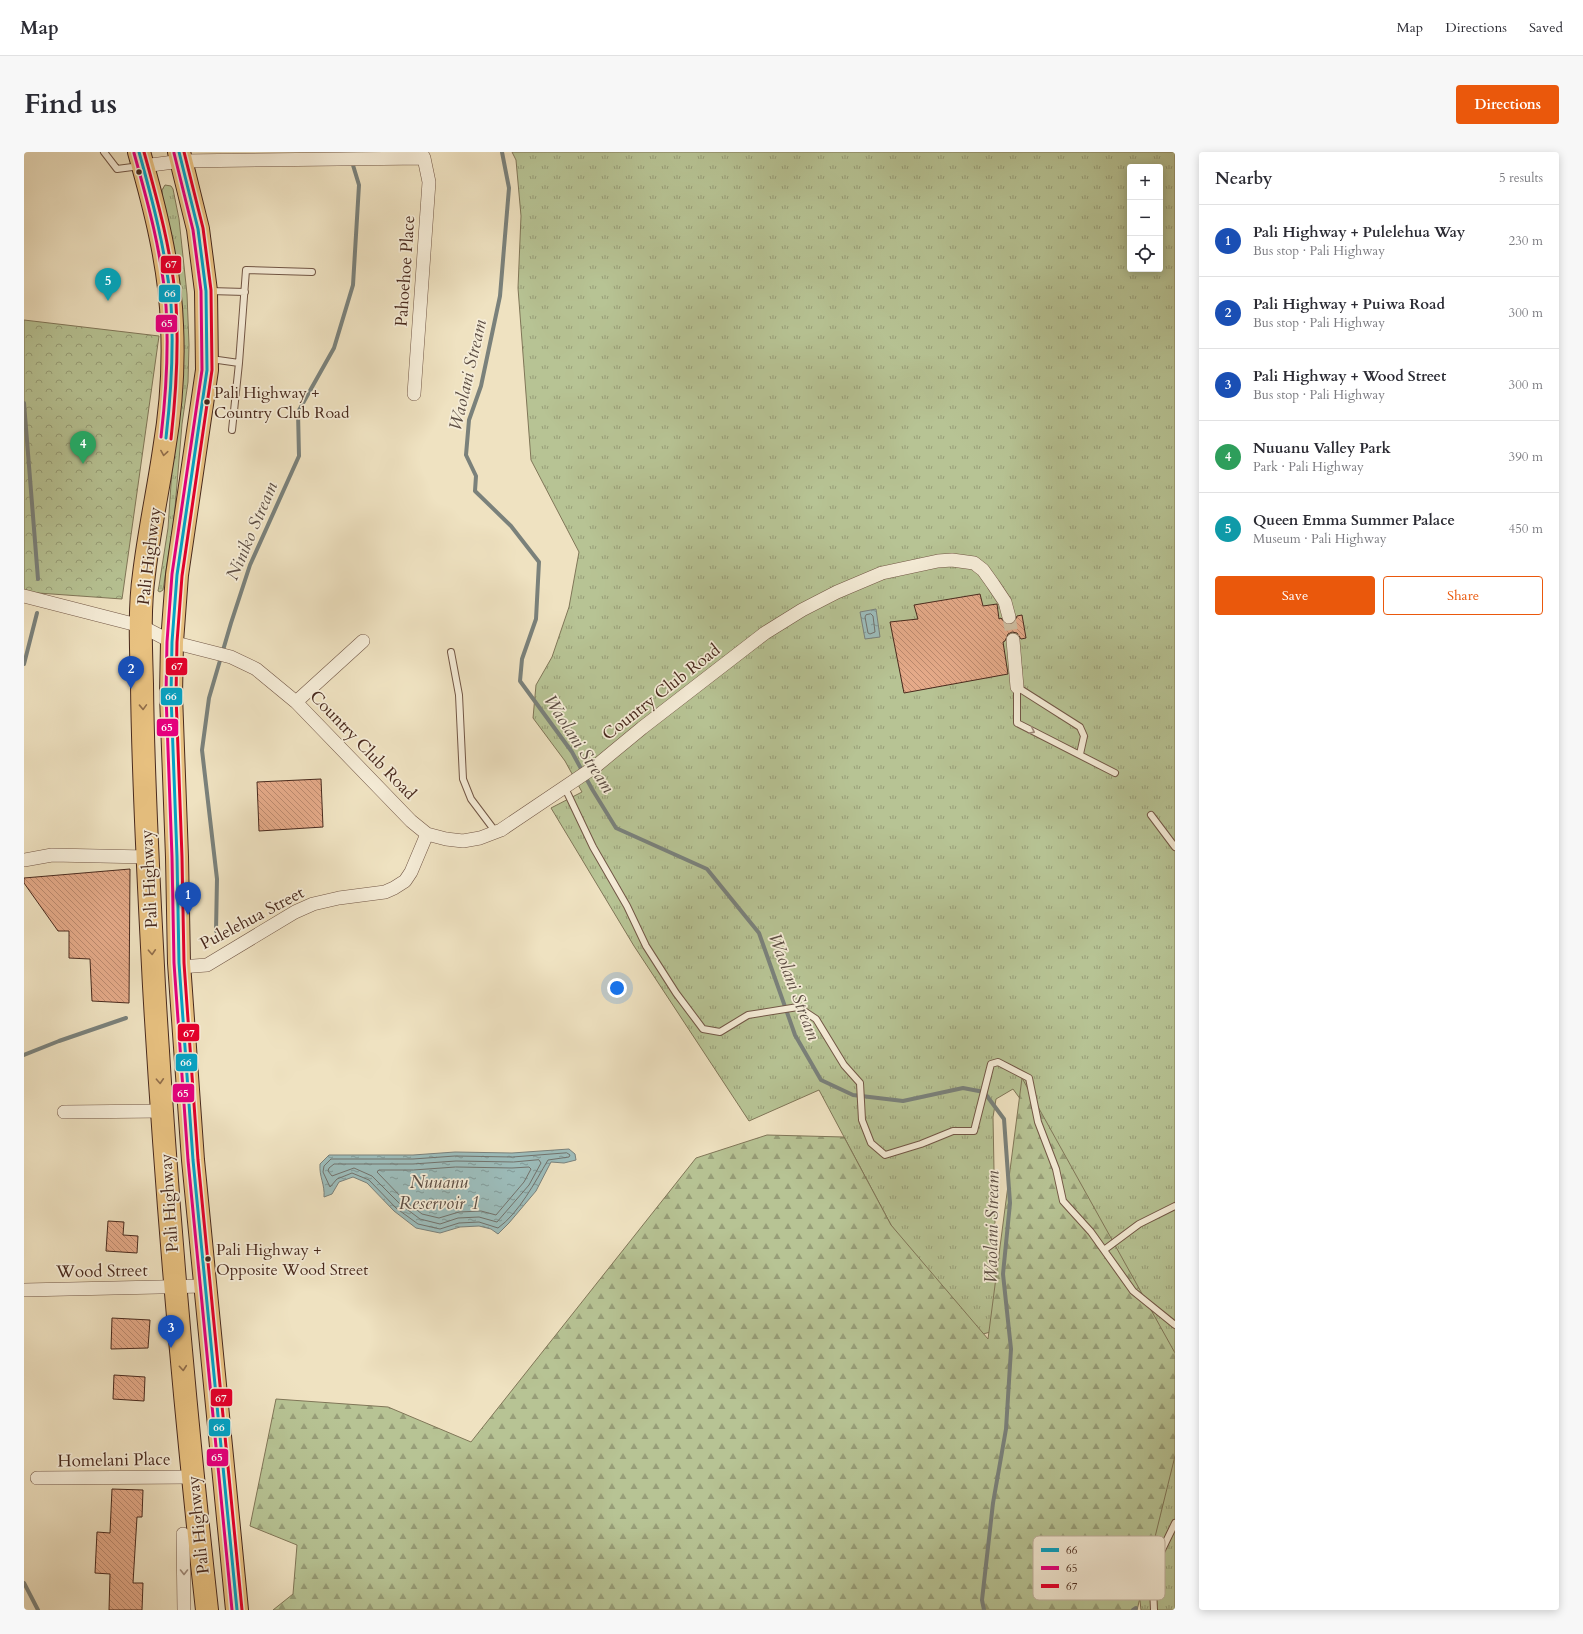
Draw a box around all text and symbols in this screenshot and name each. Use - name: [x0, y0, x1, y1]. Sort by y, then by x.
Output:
- text: Map: [20, 15, 59, 41]
- text: Map: [1397, 18, 1423, 37]
- text: Directions: [1445, 18, 1507, 37]
- text: Saved: [1529, 18, 1563, 37]
- text: Find us: [24, 85, 117, 123]
- button: Directions: [1456, 85, 1559, 124]
- map controls: [1127, 164, 1163, 272]
- button: +: [1127, 164, 1163, 200]
- unlabelled marker: [134, 167, 144, 177]
- text: Nearby: [1215, 167, 1272, 190]
- text: 5 results: [1499, 169, 1543, 187]
- button: −: [1127, 200, 1163, 236]
- street label: Pahoehoe Place: [390, 215, 420, 327]
- text: Pali Highway + Pulelehua Way: [1253, 222, 1465, 242]
- text: 1: [1225, 232, 1231, 250]
- text: 230 m: [1509, 232, 1543, 250]
- button: locate: [1127, 236, 1163, 272]
- text: Bus stop · Pali Highway: [1253, 242, 1385, 260]
- line badge: 67: [160, 255, 182, 274]
- text: 67: [165, 257, 177, 272]
- pin: 5: [95, 268, 121, 301]
- line badge: 66: [158, 284, 181, 303]
- text: 66: [164, 286, 176, 301]
- text: Pali Highway + Puiwa Road: [1253, 294, 1445, 314]
- text: 2: [1225, 304, 1231, 322]
- text: 300 m: [1509, 304, 1543, 322]
- line badge: 65: [155, 314, 178, 333]
- text: Bus stop · Pali Highway: [1253, 314, 1385, 332]
- text: 65: [161, 316, 173, 331]
- water label: Waolani Stream: [443, 317, 493, 433]
- text: Pali Highway + Wood Street: [1253, 366, 1446, 386]
- text: 3: [1225, 376, 1231, 394]
- text: 300 m: [1509, 376, 1543, 394]
- place label: Pali Highway + Country Club Road: [214, 382, 350, 424]
- text: Bus stop · Pali Highway: [1253, 386, 1385, 404]
- marker: Pali Highway + Country Club Road: [202, 397, 212, 407]
- pin: 4: [70, 431, 96, 464]
- text: Nuuanu Valley Park: [1253, 438, 1391, 458]
- text: 4: [1225, 448, 1231, 466]
- text: 390 m: [1509, 448, 1543, 466]
- one-way arrow: [160, 450, 169, 456]
- text: Park · Pali Highway: [1253, 458, 1364, 476]
- water label: Niniko Stream: [220, 478, 284, 584]
- street label: Pali Highway: [132, 506, 166, 606]
- text: Queen Emma Summer Palace: [1253, 510, 1455, 530]
- text: 5: [1225, 520, 1231, 538]
- text: 450 m: [1509, 520, 1543, 538]
- text: Museum · Pali Highway: [1253, 530, 1387, 548]
- button: Save: [1215, 576, 1375, 615]
- button: Share: [1383, 576, 1543, 615]
- street label: Country Club Road: [597, 639, 725, 745]
- pin: 2: [118, 656, 144, 689]
- line badge: 67: [165, 657, 188, 676]
- text: 67: [171, 659, 183, 674]
- street label: Country Club Road: [305, 685, 421, 805]
- line badge: 66: [160, 687, 183, 706]
- text: 66: [165, 689, 177, 704]
- water label: Waolani Stream: [538, 690, 621, 799]
- one-way arrow: [138, 704, 147, 710]
- line badge: 65: [156, 718, 179, 737]
- text: 65: [161, 720, 173, 735]
- one-way arrow: [1028, 726, 1036, 734]
- street label: Pali Highway: [135, 829, 163, 929]
- street label: Pulelehua Street: [196, 881, 309, 955]
- pin: 1: [175, 882, 201, 915]
- water label: Waolani Stream: [762, 930, 826, 1045]
- one-way arrow: [148, 949, 157, 955]
- your location: [607, 978, 627, 998]
- line badge: 67: [177, 1023, 200, 1042]
- text: 67: [183, 1026, 195, 1041]
- line badge: 66: [175, 1053, 198, 1072]
- text: 66: [180, 1055, 192, 1070]
- one-way arrow: [155, 1078, 164, 1084]
- line badge: 65: [172, 1083, 195, 1103]
- text: 65: [177, 1086, 189, 1101]
- street label: Pali Highway: [154, 1153, 184, 1253]
- water label: Nuuanu Reservoir 1: [399, 1170, 479, 1216]
- water label: Waolani Stream: [979, 1170, 1005, 1284]
- place label: Pali Highway + Opposite Wood Street: [216, 1239, 368, 1281]
- marker: Pali Highway + Opposite Wood Street: [203, 1254, 213, 1264]
- street label: Wood Street: [55, 1259, 149, 1283]
- pin: 3: [158, 1315, 184, 1348]
- one-way arrow: [178, 1365, 187, 1371]
- line badge: 67: [210, 1388, 233, 1407]
- text: 67: [215, 1391, 227, 1406]
- line badge: 66: [208, 1418, 231, 1437]
- text: 66: [213, 1420, 225, 1435]
- street label: Homelani Place: [57, 1448, 171, 1472]
- line badge: 65: [206, 1448, 229, 1467]
- text: 65: [211, 1450, 223, 1465]
- street label: Pali Highway: [181, 1475, 215, 1575]
- legend: [1033, 1536, 1165, 1600]
- text: 66: [1066, 1543, 1078, 1558]
- text: 65: [1066, 1561, 1077, 1576]
- one-way arrow: [180, 1569, 188, 1575]
- text: 67: [1066, 1579, 1078, 1594]

